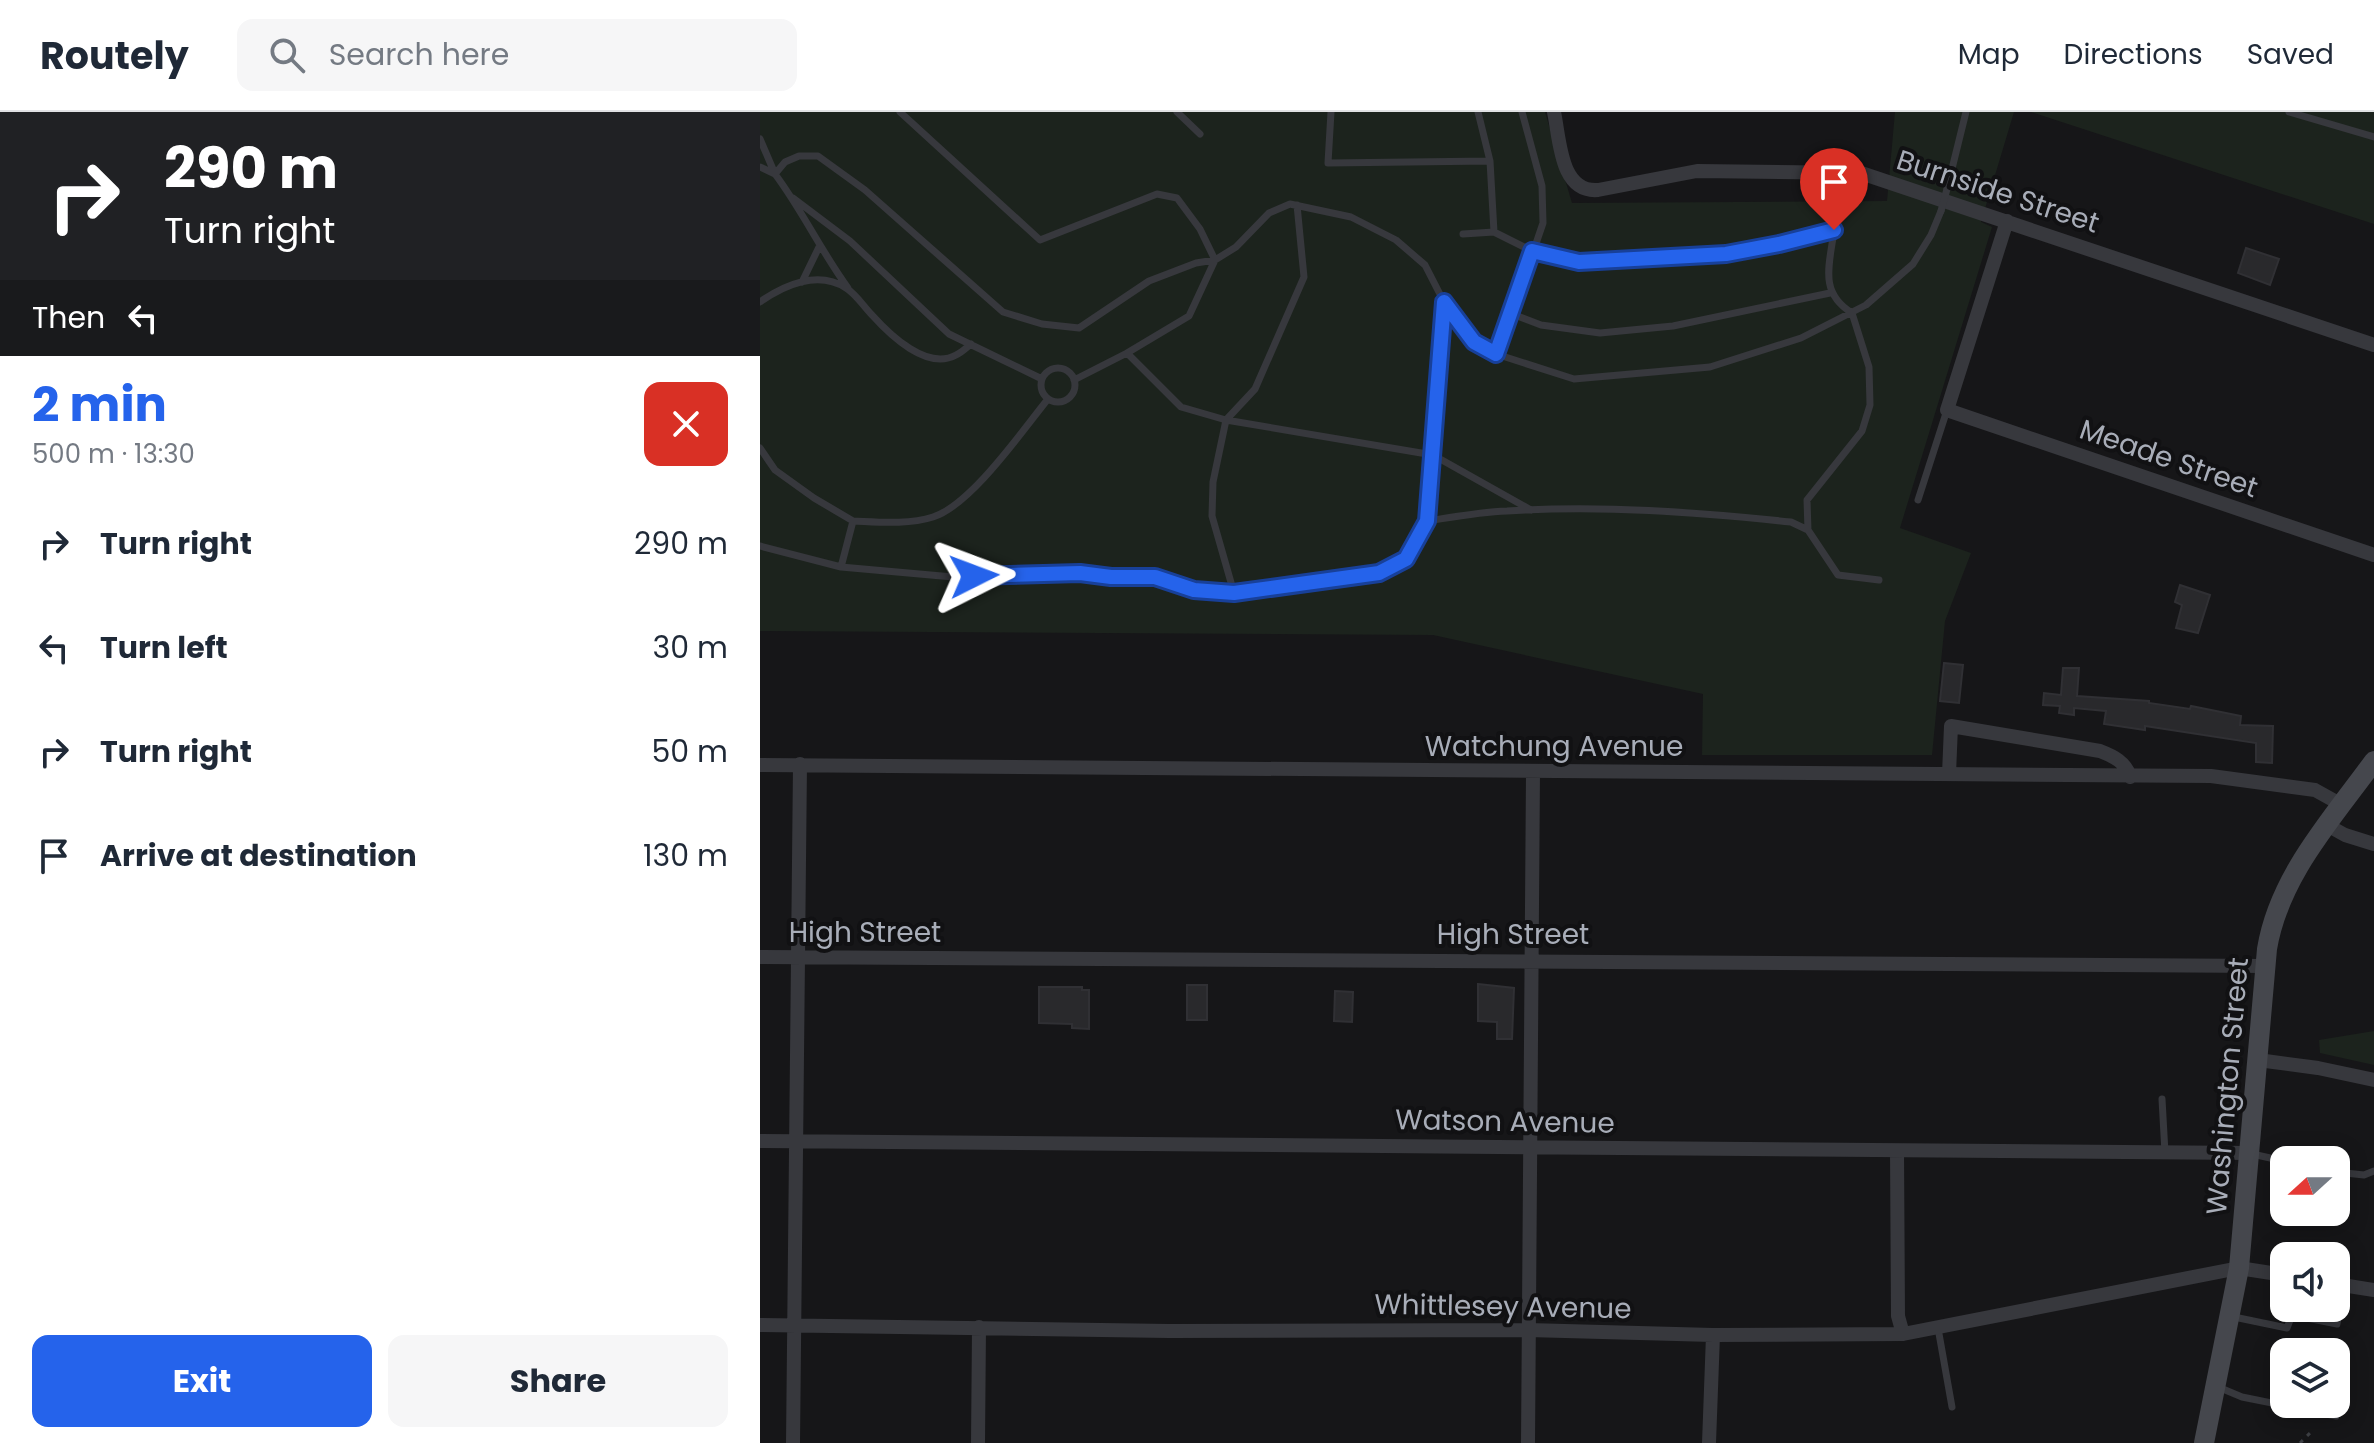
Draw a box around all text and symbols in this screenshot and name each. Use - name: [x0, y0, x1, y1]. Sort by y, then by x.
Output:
- search box: [237, 19, 797, 91]
- text: Routely: [40, 29, 189, 82]
- icon: search: [265, 33, 309, 77]
- text: Search here: [329, 33, 509, 76]
- text: Map: [1958, 35, 2020, 74]
- text: Directions: [2064, 35, 2203, 74]
- text: Saved: [2247, 35, 2334, 74]
- text: 290 m: [164, 129, 338, 208]
- street label: Burnside Street: [1892, 140, 2104, 243]
- icon: right: [32, 144, 136, 248]
- pin: [1800, 148, 1868, 230]
- icon: arrive: [1812, 160, 1856, 204]
- text: Turn right: [164, 205, 335, 256]
- text: Then: [32, 296, 105, 339]
- icon: left: [121, 296, 165, 340]
- text: 2 min: [32, 371, 167, 438]
- button: close: [644, 382, 728, 466]
- street label: Meade Street: [2074, 410, 2263, 507]
- text: 500 m · 13:30: [32, 436, 195, 472]
- icon: right: [32, 522, 76, 566]
- text: Turn right: [100, 522, 252, 565]
- text: 290 m: [634, 522, 728, 565]
- position arrow: [932, 534, 1016, 618]
- icon: left: [32, 626, 76, 670]
- text: Turn left: [100, 626, 228, 669]
- text: 30 m: [653, 626, 728, 669]
- street label: Watchung Avenue: [1425, 727, 1683, 766]
- icon: right: [32, 730, 76, 774]
- text: Turn right: [100, 730, 252, 773]
- text: 50 m: [651, 730, 728, 773]
- icon: arrive: [32, 834, 76, 878]
- text: Arrive at destination: [100, 834, 417, 877]
- text: 130 m: [643, 834, 728, 877]
- street label: High Street: [789, 913, 941, 952]
- street label: High Street: [1437, 915, 1589, 954]
- street label: Washington Street: [2197, 956, 2258, 1216]
- street label: Watson Avenue: [1395, 1100, 1615, 1143]
- north arrow: [2270, 1146, 2350, 1226]
- map controls: [2270, 1146, 2350, 1418]
- button: sound: [2270, 1242, 2350, 1322]
- street label: Whittlesey Avenue: [1374, 1285, 1632, 1328]
- button: Exit: [32, 1335, 372, 1427]
- button: Share: [388, 1335, 728, 1427]
- button: layers: [2270, 1338, 2350, 1418]

